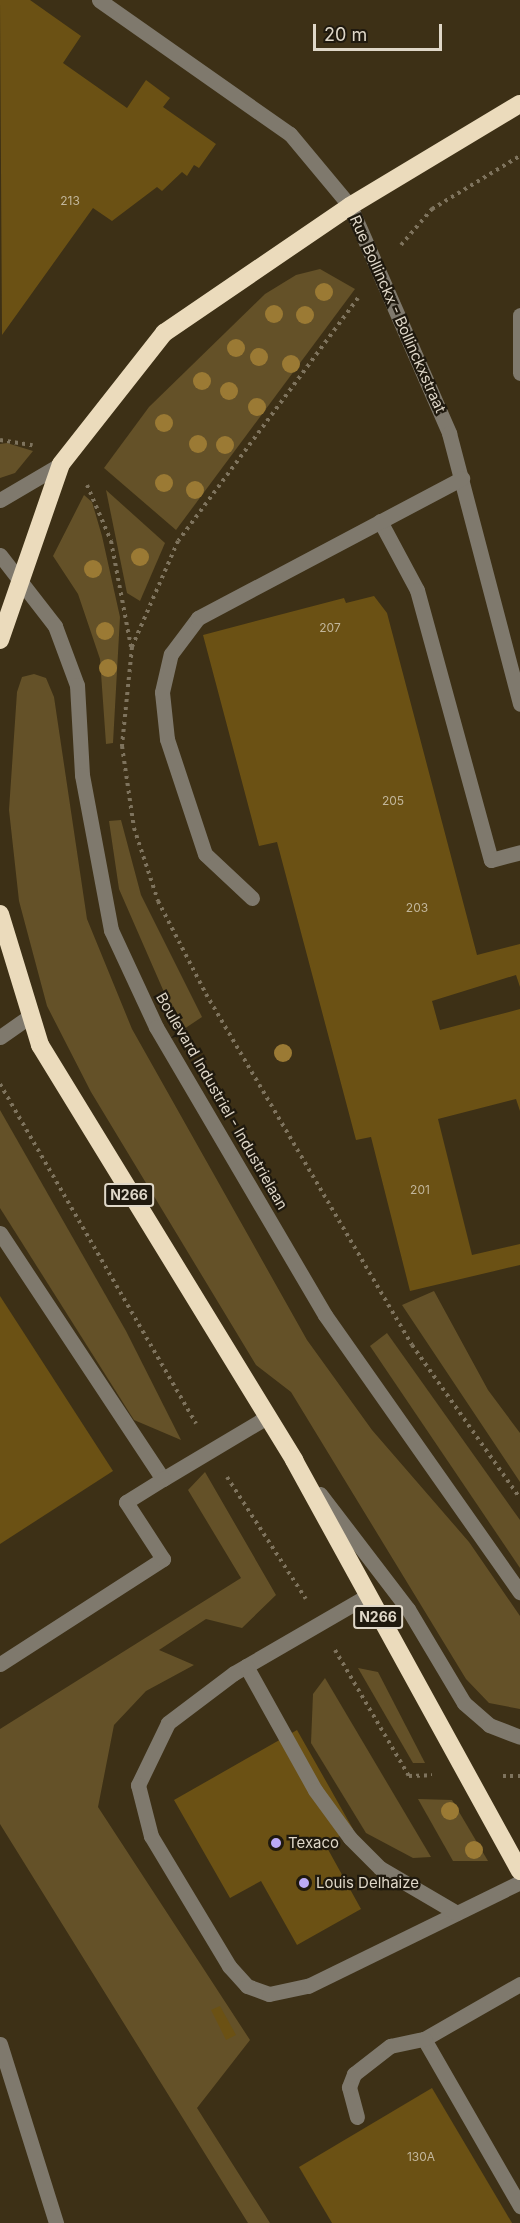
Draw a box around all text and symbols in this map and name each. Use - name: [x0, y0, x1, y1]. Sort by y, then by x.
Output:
- scale bar: [316, 12, 445, 50]
- text: 20 m: [324, 24, 367, 45]
- house number: 213: [60, 194, 80, 208]
- street label: Rue Bollinckx - Bollinckxstraat: [346, 213, 450, 415]
- house number: 207: [319, 621, 341, 635]
- house number: 205: [382, 794, 404, 808]
- house number: 203: [406, 901, 428, 915]
- street label: Boulevard Industriel - Industrielaan: [152, 989, 292, 1213]
- house number: 201: [410, 1183, 430, 1197]
- road number: N266: [104, 1184, 154, 1206]
- road number: N266: [352, 1606, 404, 1628]
- place label: Texaco: [288, 1834, 339, 1852]
- marker: Texaco: [269, 1836, 283, 1850]
- place label: Louis Delhaize: [316, 1874, 419, 1892]
- marker: Louis Delhaize: [297, 1876, 311, 1890]
- house number: 130A: [407, 2150, 435, 2164]

